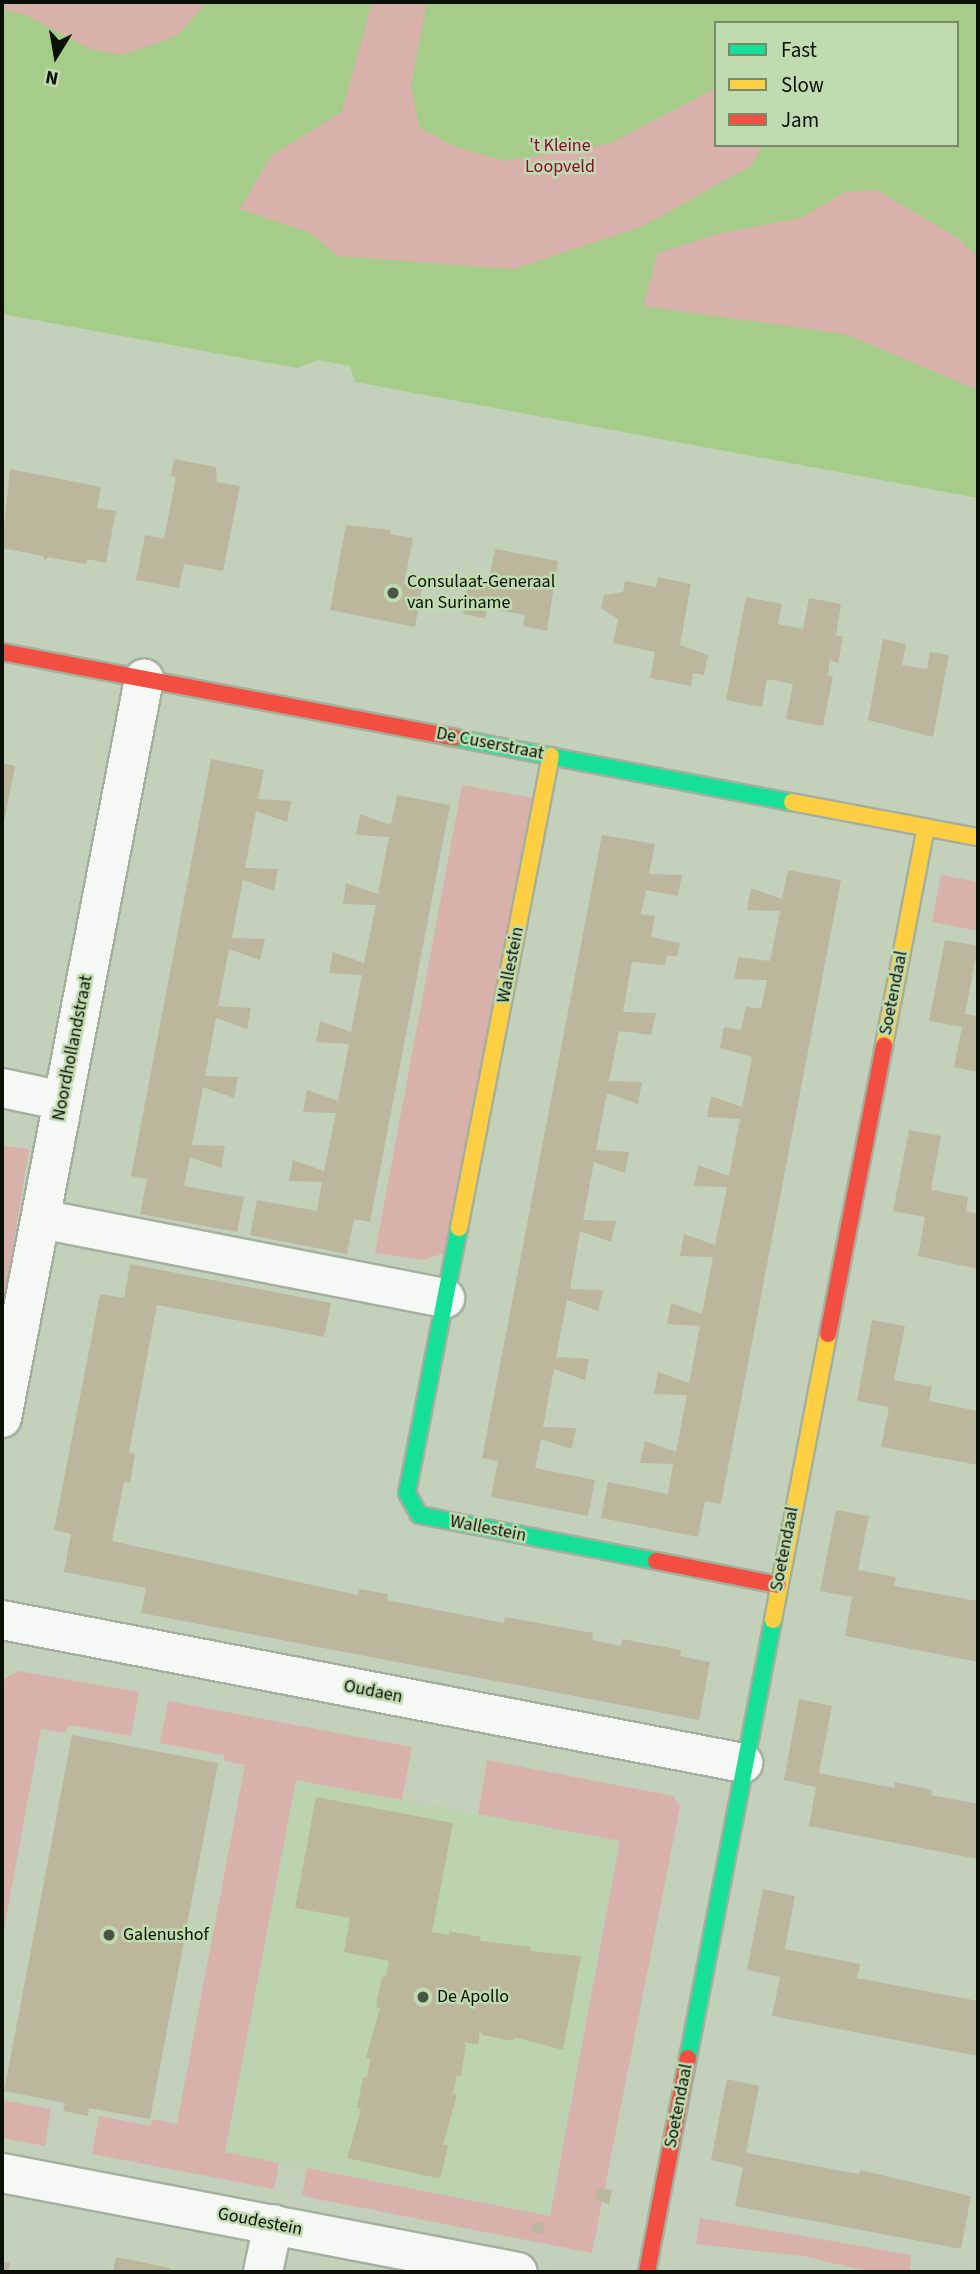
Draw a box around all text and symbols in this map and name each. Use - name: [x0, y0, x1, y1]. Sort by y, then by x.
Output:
- north arrow: [21, 21, 91, 91]
- legend: [714, 21, 959, 147]
- text: Fast: [781, 35, 817, 65]
- text: N: [43, 63, 61, 92]
- text: Slow: [781, 70, 824, 100]
- text: Jam: [781, 105, 819, 135]
- park label: 't Kleine Loopveld: [525, 136, 595, 178]
- place label: Consulaat-Generaal van Suriname: [407, 572, 555, 614]
- marker: Consulaat-Generaal van Suriname: [385, 585, 401, 601]
- street label: De Cuserstraat: [434, 723, 546, 765]
- street label: Wallestein: [493, 925, 529, 1005]
- street label: Soetendaal: [875, 949, 913, 1037]
- street label: Noordhollandstraat: [48, 973, 98, 1123]
- street label: Soetendaal: [766, 1505, 804, 1593]
- street label: Wallestein: [448, 1511, 528, 1547]
- street label: Oudaen: [342, 1676, 404, 1708]
- place label: Galenushof: [123, 1924, 209, 1946]
- marker: Galenushof: [101, 1927, 117, 1943]
- place label: De Apollo: [437, 1986, 509, 2008]
- marker: De Apollo: [415, 1989, 431, 2005]
- street label: Soetendaal: [660, 2062, 698, 2150]
- street label: Goudestein: [216, 2203, 304, 2241]

